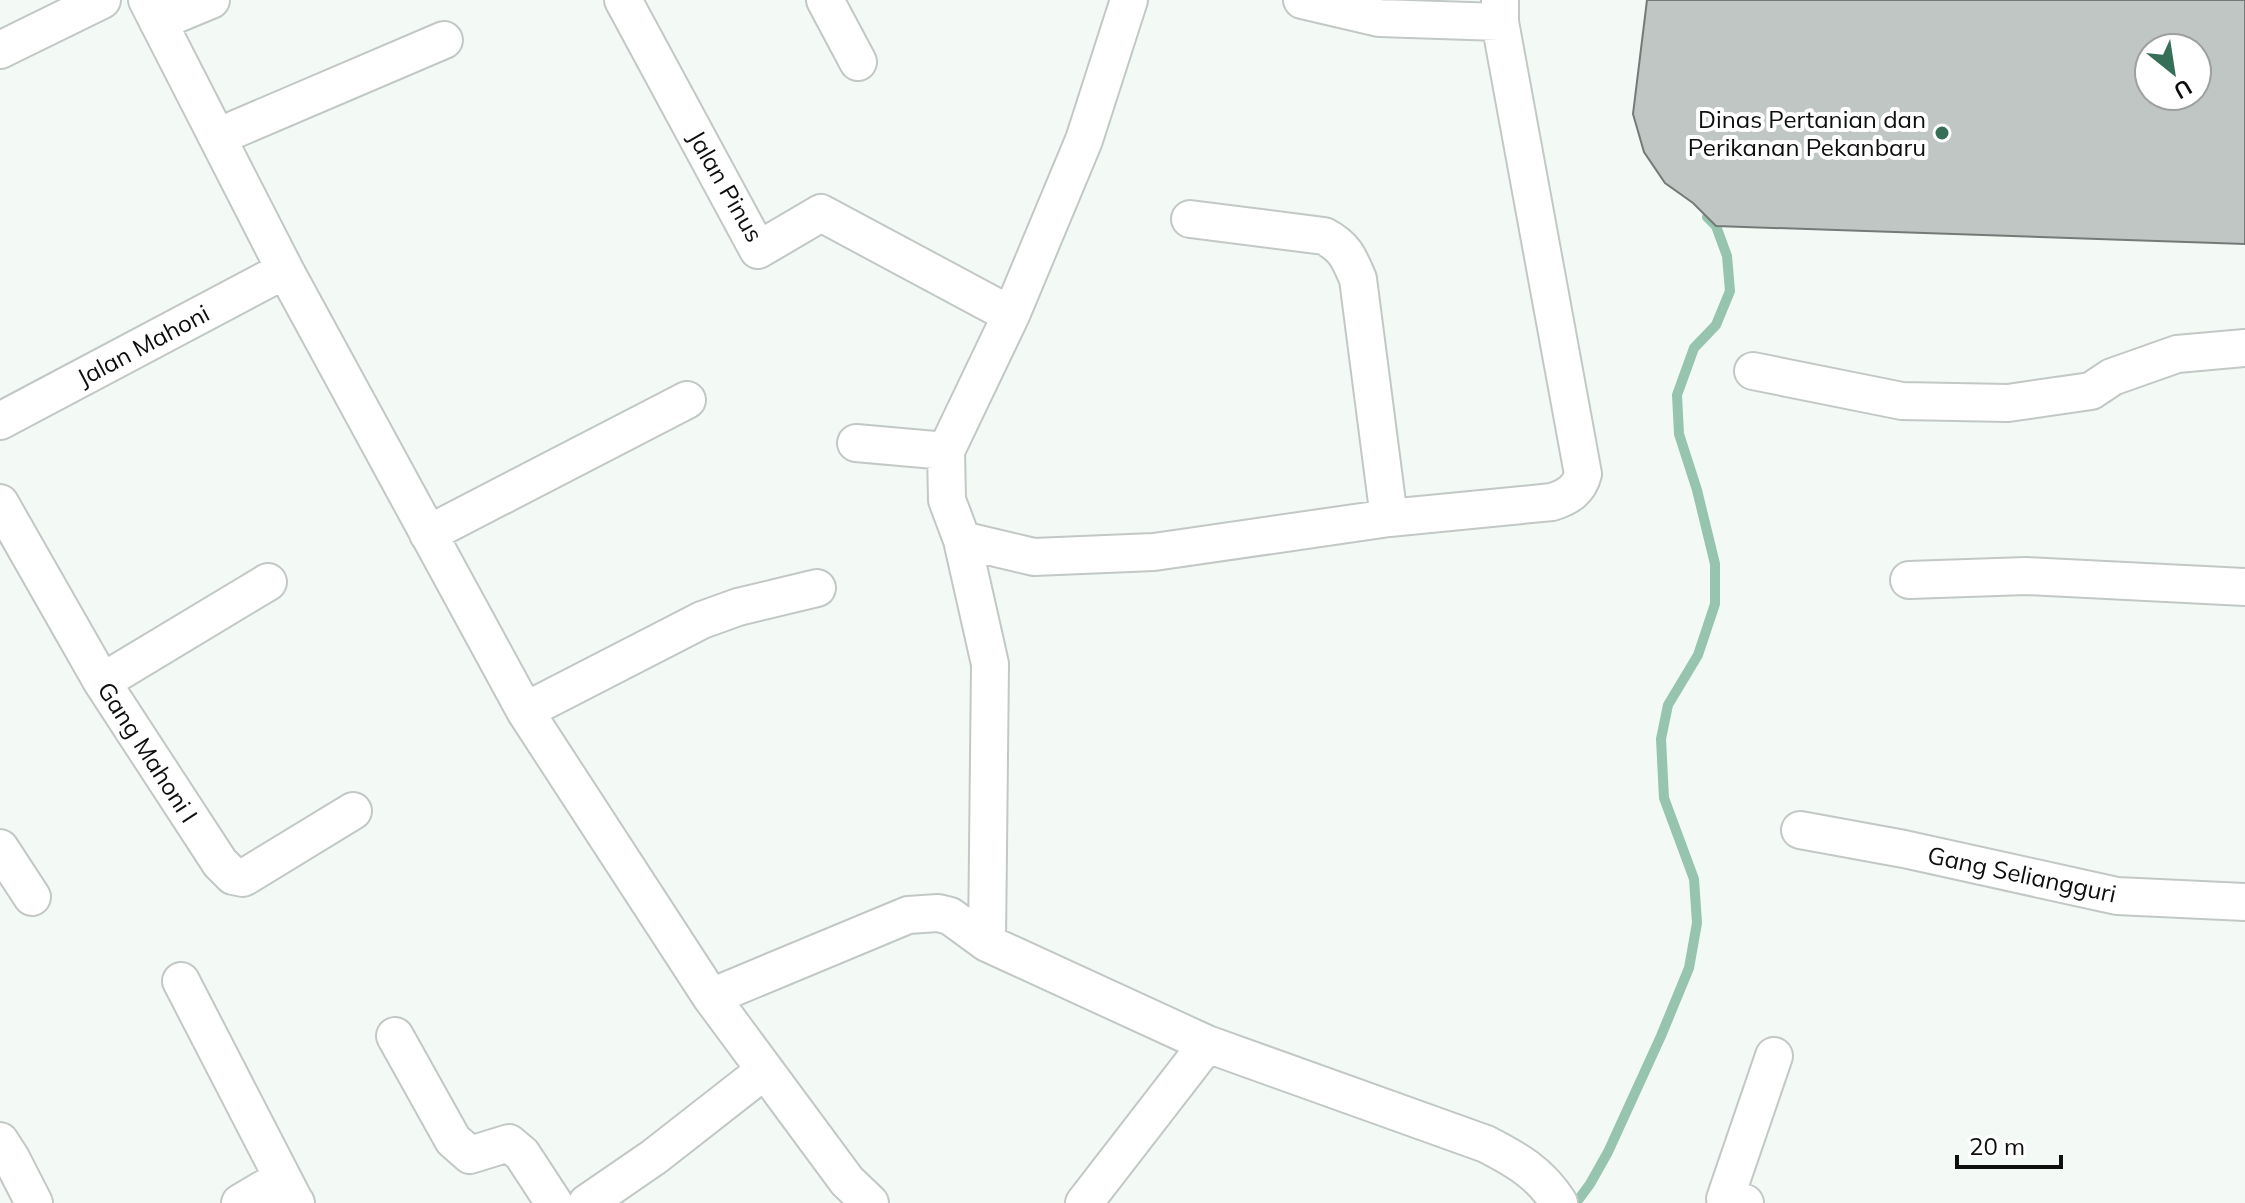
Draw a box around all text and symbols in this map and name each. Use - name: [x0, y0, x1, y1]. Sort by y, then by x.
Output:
- north arrow: [2133, 32, 2213, 112]
- text: U: [2169, 73, 2197, 106]
- place label: Dinas Pertanian dan Perikanan Pekanbaru: [1688, 104, 1926, 162]
- marker: Dinas Pertanian dan Perikanan Pekanbaru: [1933, 124, 1951, 142]
- street label: Jalan Pinus: [682, 125, 770, 247]
- street label: Jalan Mahoni: [72, 298, 214, 392]
- street label: Gang Mahoni I: [91, 676, 205, 828]
- street label: Gang Seliangguri: [1925, 839, 2119, 909]
- scale bar: [1957, 1119, 2061, 1169]
- text: 20 m: [1969, 1131, 2025, 1161]

